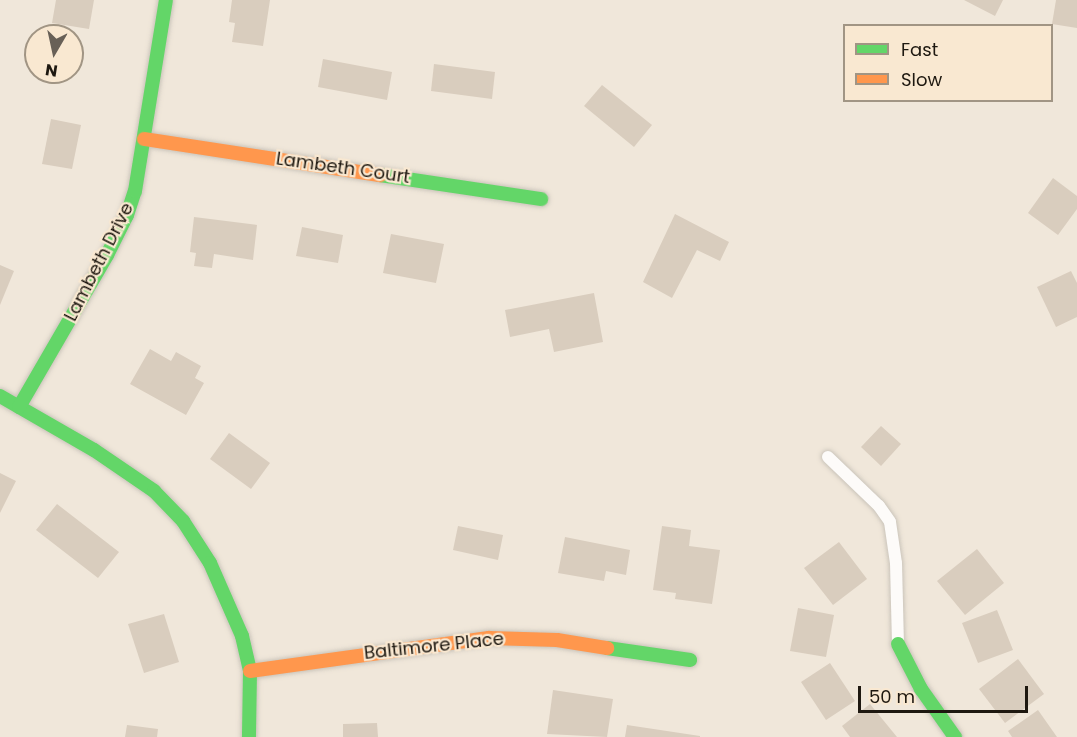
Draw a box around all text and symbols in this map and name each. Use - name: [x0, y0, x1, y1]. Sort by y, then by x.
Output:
- north arrow: [24, 24, 84, 84]
- legend: [843, 24, 1053, 102]
- text: Fast: [901, 37, 938, 62]
- text: N: [44, 58, 59, 83]
- text: Slow: [901, 67, 942, 92]
- street label: Lambeth Court: [275, 148, 411, 188]
- street label: Lambeth Drive: [60, 199, 138, 325]
- street label: Baltimore Place: [363, 628, 505, 664]
- scale bar: [861, 674, 1030, 712]
- text: 50 m: [869, 684, 915, 709]

